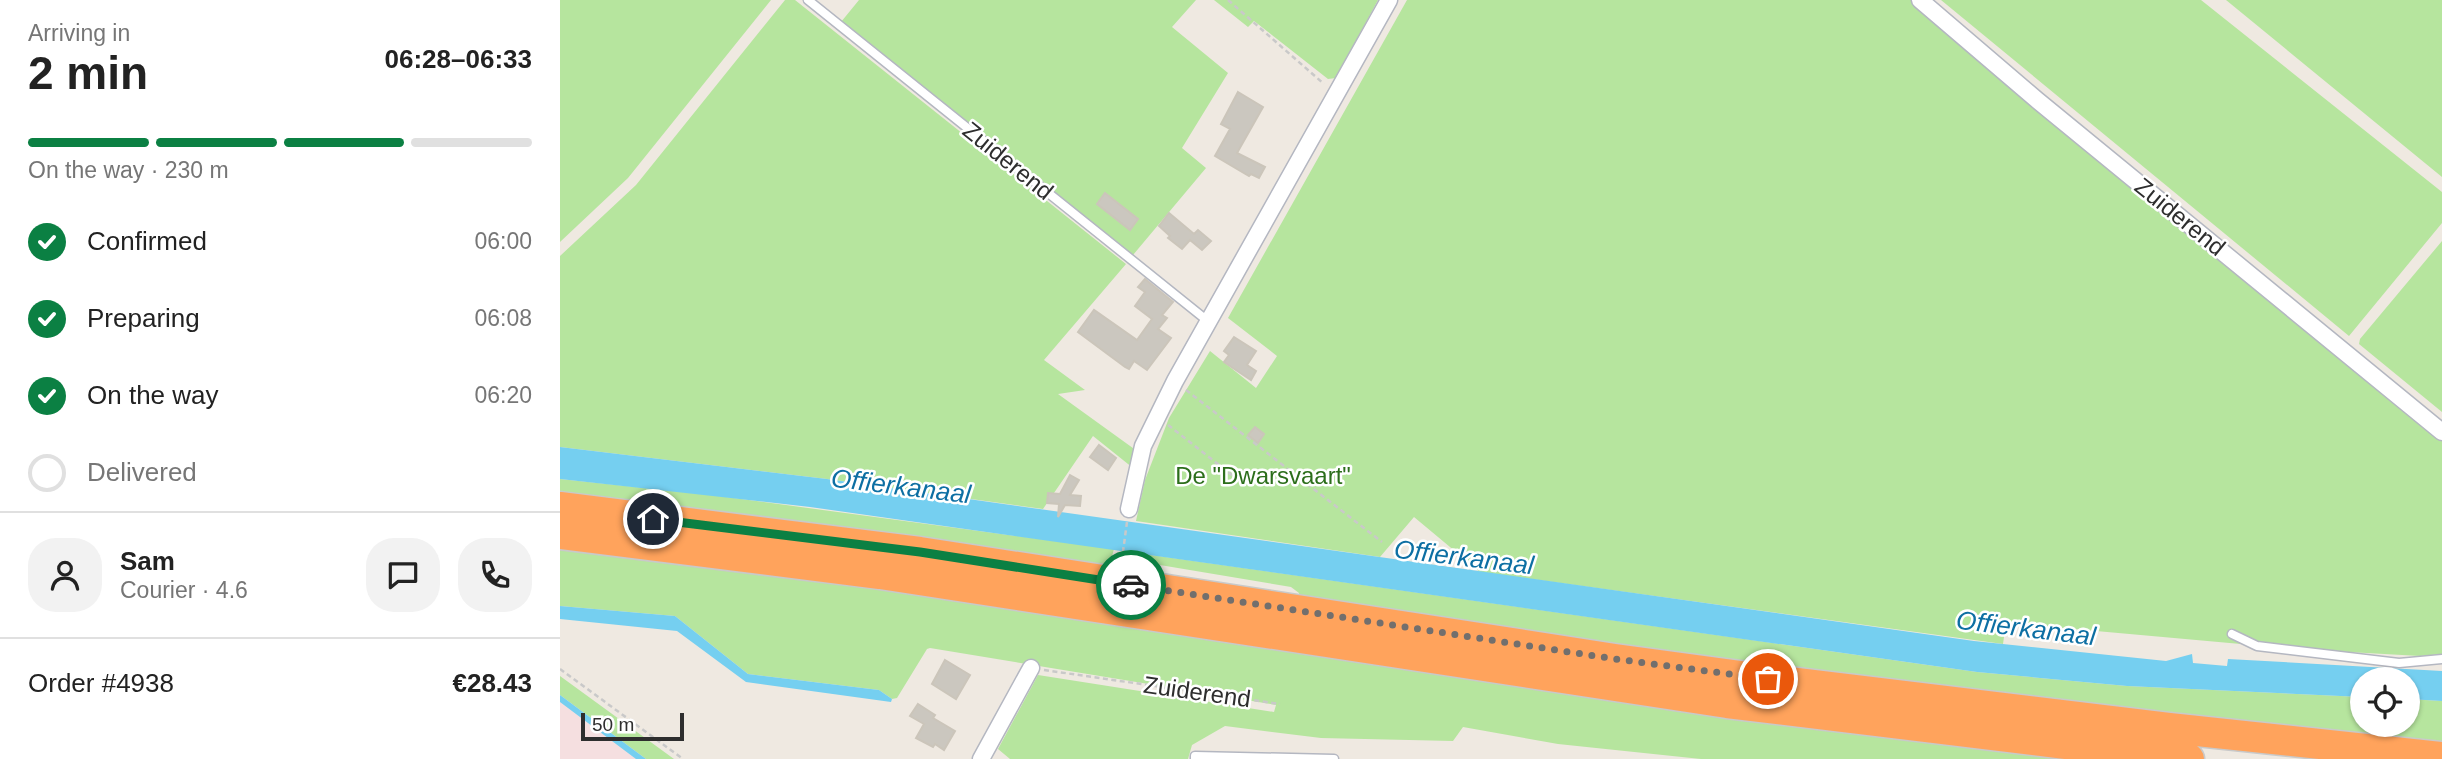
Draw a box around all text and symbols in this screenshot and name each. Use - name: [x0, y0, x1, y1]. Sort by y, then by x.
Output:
- text: Arriving in: [28, 20, 130, 46]
- text: 06:28–06:33: [385, 44, 532, 74]
- text: 2 min: [28, 47, 148, 99]
- street label: Zuiderend: [958, 116, 1059, 205]
- text: On the way · 230 m: [28, 157, 229, 183]
- street label: Zuiderend: [2130, 172, 2231, 261]
- icon: check: [28, 223, 66, 261]
- text: Confirmed: [87, 226, 207, 256]
- text: 06:00: [474, 228, 532, 254]
- icon: check: [28, 300, 66, 338]
- text: Preparing: [87, 303, 200, 333]
- text: 06:08: [474, 305, 532, 331]
- icon: check: [28, 377, 66, 415]
- text: On the way: [87, 380, 219, 410]
- text: 06:20: [474, 382, 532, 408]
- text: Delivered: [87, 457, 197, 487]
- park label: De "Dwarsvaart": [1175, 462, 1351, 489]
- water label: Offierkanaal: [830, 463, 974, 510]
- pin: [623, 489, 683, 549]
- icon: home: [634, 500, 672, 538]
- water label: Offierkanaal: [1393, 534, 1537, 581]
- button: person: [28, 538, 102, 612]
- button: chat: [366, 538, 440, 612]
- button: phone: [458, 538, 532, 612]
- text: Sam: [120, 546, 175, 576]
- courier: [1096, 550, 1166, 620]
- icon: car: [1112, 566, 1150, 604]
- text: Courier · 4.6: [120, 577, 248, 603]
- water label: Offierkanaal: [1955, 605, 2099, 652]
- pin: [1738, 649, 1798, 709]
- icon: bag: [1749, 660, 1787, 698]
- map controls: [2350, 667, 2420, 737]
- button: locate: [2350, 667, 2420, 737]
- text: Order #4938: [28, 668, 174, 698]
- text: €28.43: [452, 668, 532, 698]
- street label: Zuiderend: [1142, 671, 1252, 712]
- scale bar: [581, 710, 684, 742]
- text: 50 m: [592, 714, 634, 735]

